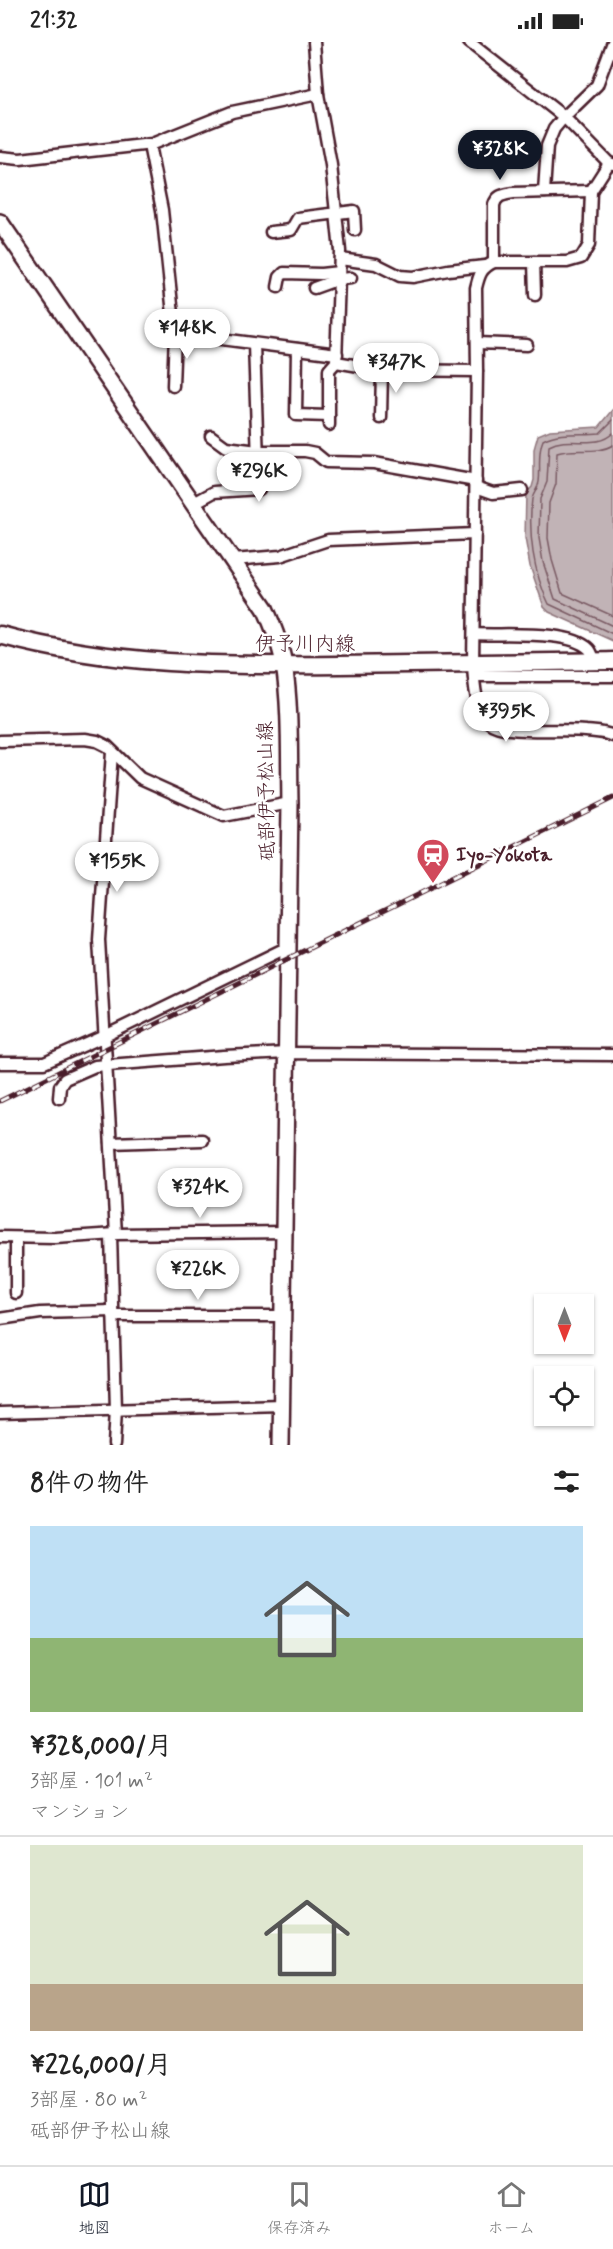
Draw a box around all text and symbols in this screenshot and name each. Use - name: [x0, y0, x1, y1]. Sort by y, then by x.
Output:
- text: 21:32: [30, 7, 78, 35]
- pin: ¥328K: [458, 130, 542, 181]
- text: ¥328K: [472, 136, 528, 163]
- pin: ¥148K: [145, 309, 229, 360]
- text: ¥148K: [158, 315, 216, 342]
- pin: ¥347K: [354, 343, 438, 394]
- text: ¥347K: [367, 349, 425, 376]
- pin: ¥296K: [217, 452, 301, 503]
- text: ¥296K: [231, 458, 287, 485]
- street label: 伊予川内線: [255, 631, 355, 658]
- pin: ¥395K: [464, 692, 548, 743]
- text: ¥395K: [477, 698, 535, 725]
- street label: 砥部伊予松山線: [252, 721, 282, 861]
- station icon: Iyo-Yokota: [415, 837, 451, 884]
- pin: ¥155K: [75, 842, 159, 893]
- place label: Iyo-Yokota: [456, 842, 553, 869]
- text: ¥155K: [89, 848, 145, 875]
- pin: ¥324K: [158, 1168, 242, 1219]
- text: ¥324K: [171, 1174, 229, 1201]
- pin: ¥226K: [156, 1250, 240, 1301]
- text: ¥226K: [170, 1256, 226, 1283]
- north arrow: [534, 1294, 594, 1354]
- map controls: [534, 1294, 594, 1426]
- button: locate: [534, 1366, 594, 1426]
- icon: filters: [550, 1465, 583, 1498]
- text: 8件の物件: [30, 1467, 149, 1501]
- icon: home: [253, 1565, 361, 1673]
- text: ¥328,000/月: [30, 1730, 173, 1764]
- text: 3部屋 · 101 m²: [30, 1768, 153, 1795]
- text: マンション: [30, 1799, 129, 1826]
- icon: home: [253, 1884, 361, 1992]
- text: ¥226,000/月: [30, 2049, 172, 2083]
- text: 3部屋 · 80 m²: [30, 2087, 147, 2114]
- text: 砥部伊予松山線: [30, 2118, 170, 2145]
- tab: 地図: [78, 2178, 111, 2239]
- tab: 保存済み: [267, 2178, 331, 2239]
- tab: ホーム: [488, 2178, 535, 2239]

